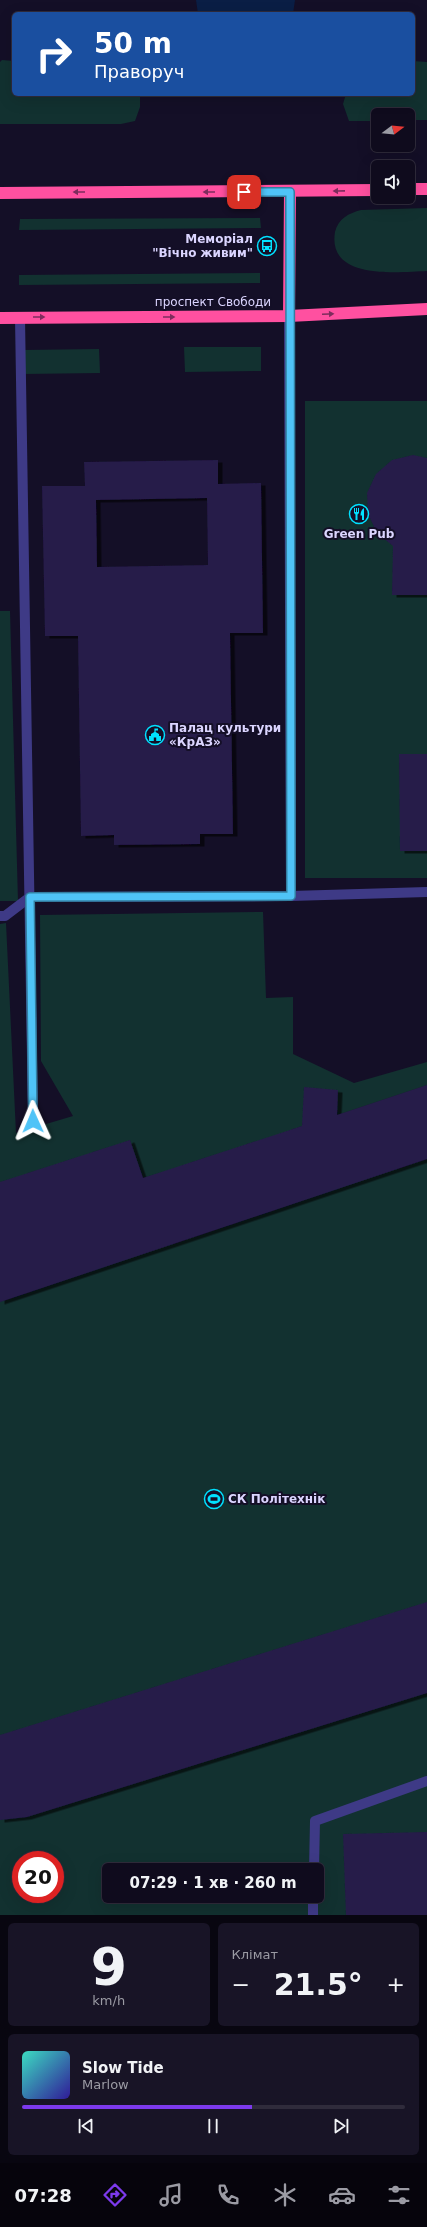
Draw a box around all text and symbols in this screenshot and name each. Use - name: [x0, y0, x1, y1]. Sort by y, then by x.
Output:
- text: 50 m: [94, 27, 172, 60]
- icon: right: [28, 28, 80, 80]
- text: Праворуч: [94, 61, 184, 82]
- north arrow: [371, 108, 415, 152]
- map controls: [371, 108, 415, 204]
- button: sound: [371, 160, 415, 204]
- pin: [227, 175, 261, 209]
- icon: arrive: [233, 181, 255, 203]
- one-way arrow: [333, 187, 345, 194]
- one-way arrow: [72, 189, 85, 195]
- one-way arrow: [202, 189, 215, 195]
- place label: Меморіал "Вічно живим": [152, 232, 253, 260]
- bus stop icon: Меморіал "Вічно живим": [256, 235, 278, 257]
- street label: проспект Свободи: [155, 295, 271, 309]
- one-way arrow: [322, 311, 335, 317]
- one-way arrow: [163, 313, 175, 320]
- one-way arrow: [33, 314, 46, 320]
- restaurant icon: Green Pub: [348, 503, 370, 525]
- place label: Green Pub: [324, 527, 395, 541]
- place label: Палац культури «КрАЗ»: [169, 721, 281, 749]
- public building icon: Палац культури «КрАЗ»: [144, 724, 166, 746]
- position arrow: [12, 1100, 54, 1142]
- sports icon: СК Політехнік: [203, 1488, 225, 1510]
- place label: СК Політехнік: [228, 1492, 325, 1506]
- speed limit sign: 20: [12, 1851, 64, 1903]
- text: 07:29 · 1 хв · 260 m: [129, 1874, 297, 1892]
- text: 9: [91, 1937, 127, 1997]
- text: Клімат: [232, 1947, 278, 1962]
- text: 21.5°: [274, 1967, 363, 2002]
- text: −: [232, 1972, 250, 1997]
- text: +: [387, 1972, 405, 1997]
- text: km/h: [92, 1993, 125, 2008]
- text: Slow Tide: [82, 2059, 164, 2077]
- text: Marlow: [82, 2077, 129, 2092]
- icon: previous: [75, 2115, 97, 2137]
- icon: pause: [202, 2115, 224, 2137]
- icon: next: [330, 2115, 352, 2137]
- icon: directions: [101, 2181, 129, 2209]
- icon: music: [157, 2181, 185, 2209]
- icon: phone: [214, 2181, 242, 2209]
- icon: climate: [271, 2181, 299, 2209]
- icon: car: [328, 2181, 356, 2209]
- icon: filters: [385, 2181, 413, 2209]
- text: 07:28: [14, 2185, 72, 2206]

